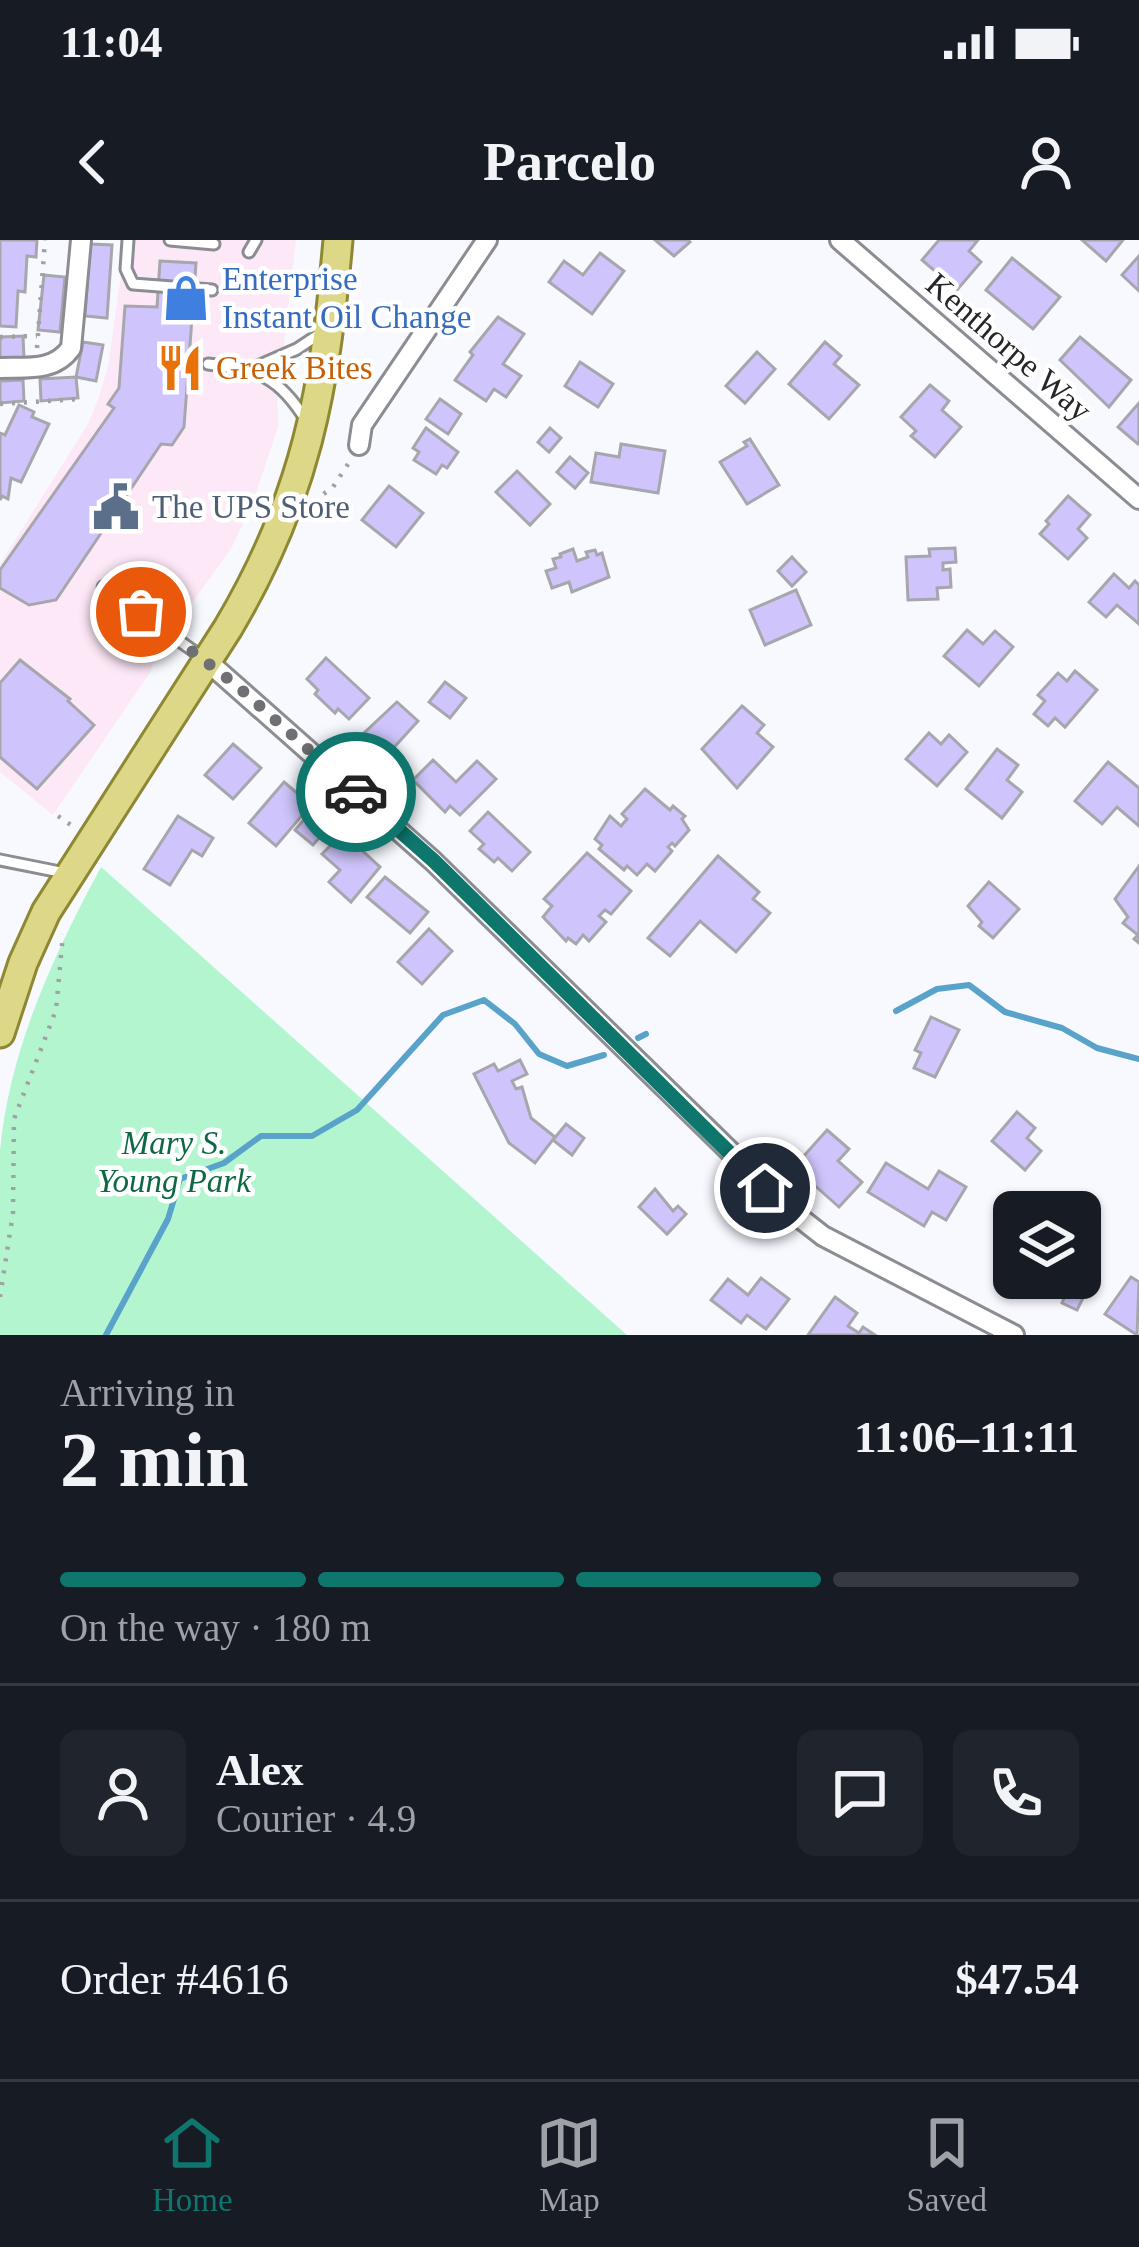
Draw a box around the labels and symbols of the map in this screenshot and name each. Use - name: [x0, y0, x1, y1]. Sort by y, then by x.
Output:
- place label: Enterprise Instant Oil Change: [222, 261, 471, 335]
- street label: Kenthorpe Way: [919, 266, 1099, 429]
- shop icon: Enterprise Instant Oil Change: [161, 273, 211, 323]
- restaurant icon: Greek Bites: [155, 343, 205, 393]
- place label: Greek Bites: [216, 350, 373, 386]
- public building icon: The UPS Store: [91, 482, 141, 532]
- place label: The UPS Store: [152, 489, 350, 525]
- pin: [90, 561, 192, 663]
- courier: [296, 732, 416, 852]
- park label: Mary S. Young Park: [97, 1125, 252, 1199]
- pin: [714, 1137, 816, 1239]

